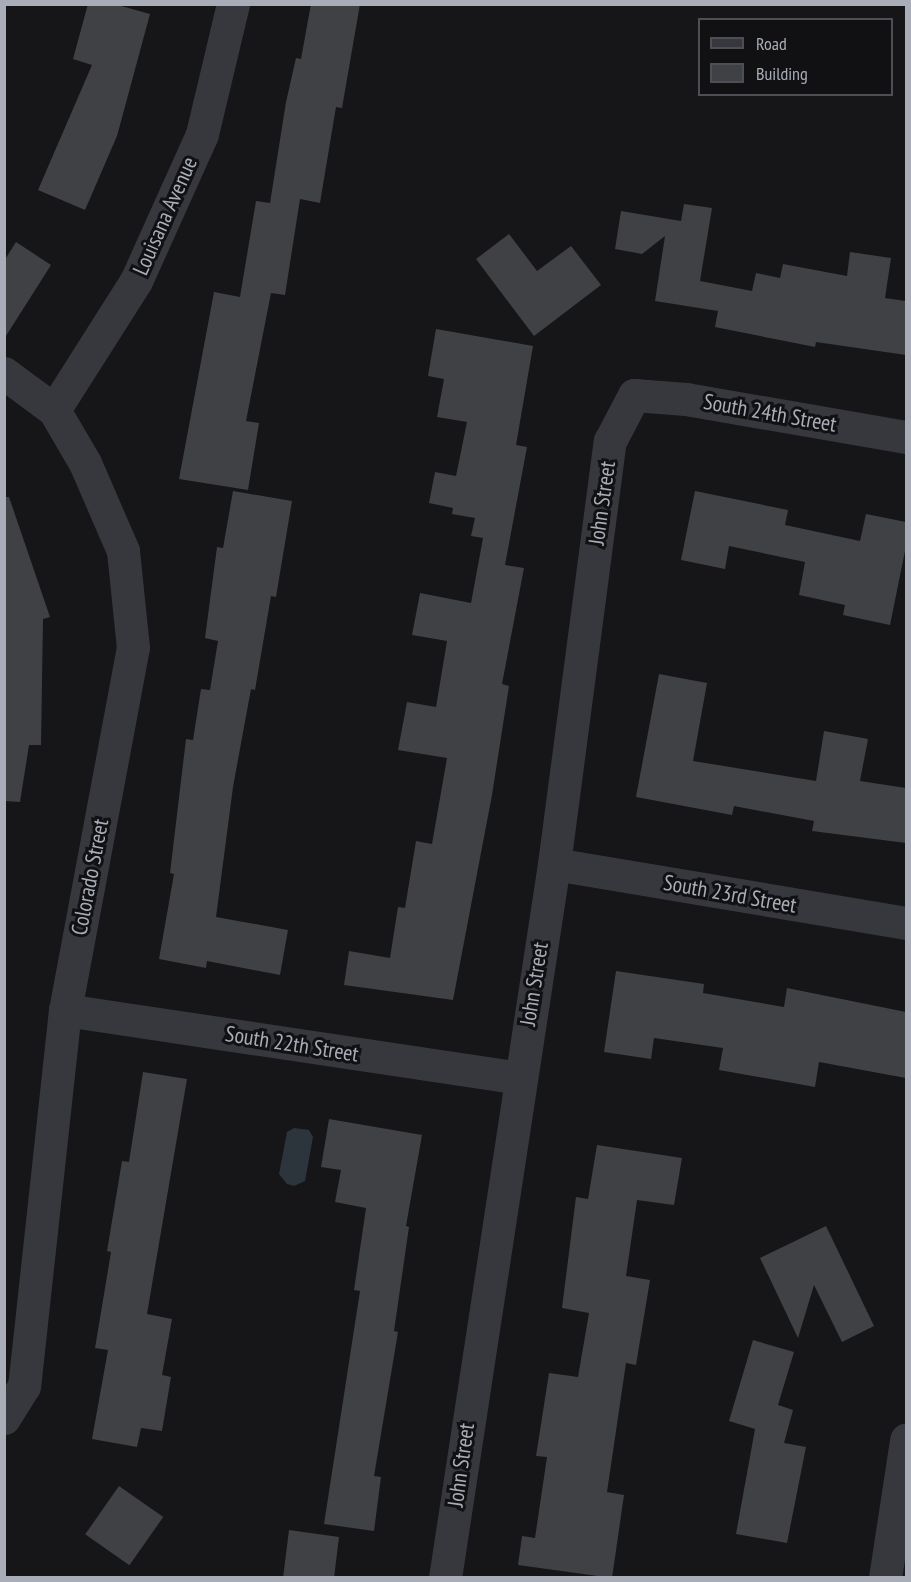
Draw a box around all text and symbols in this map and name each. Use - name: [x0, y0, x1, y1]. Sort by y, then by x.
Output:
- legend: [698, 18, 893, 96]
- text: Road: [756, 32, 787, 55]
- text: Building: [756, 62, 808, 85]
- street label: Louisana Avenue: [127, 153, 203, 279]
- street label: South 24th Street: [701, 388, 839, 438]
- street label: John Street: [583, 459, 621, 547]
- street label: Colorado Street: [66, 817, 114, 937]
- street label: South 23rd Street: [662, 869, 798, 919]
- street label: John Street: [514, 940, 554, 1028]
- street label: South 22th Street: [223, 1020, 361, 1068]
- street label: John Street: [442, 1421, 480, 1509]

